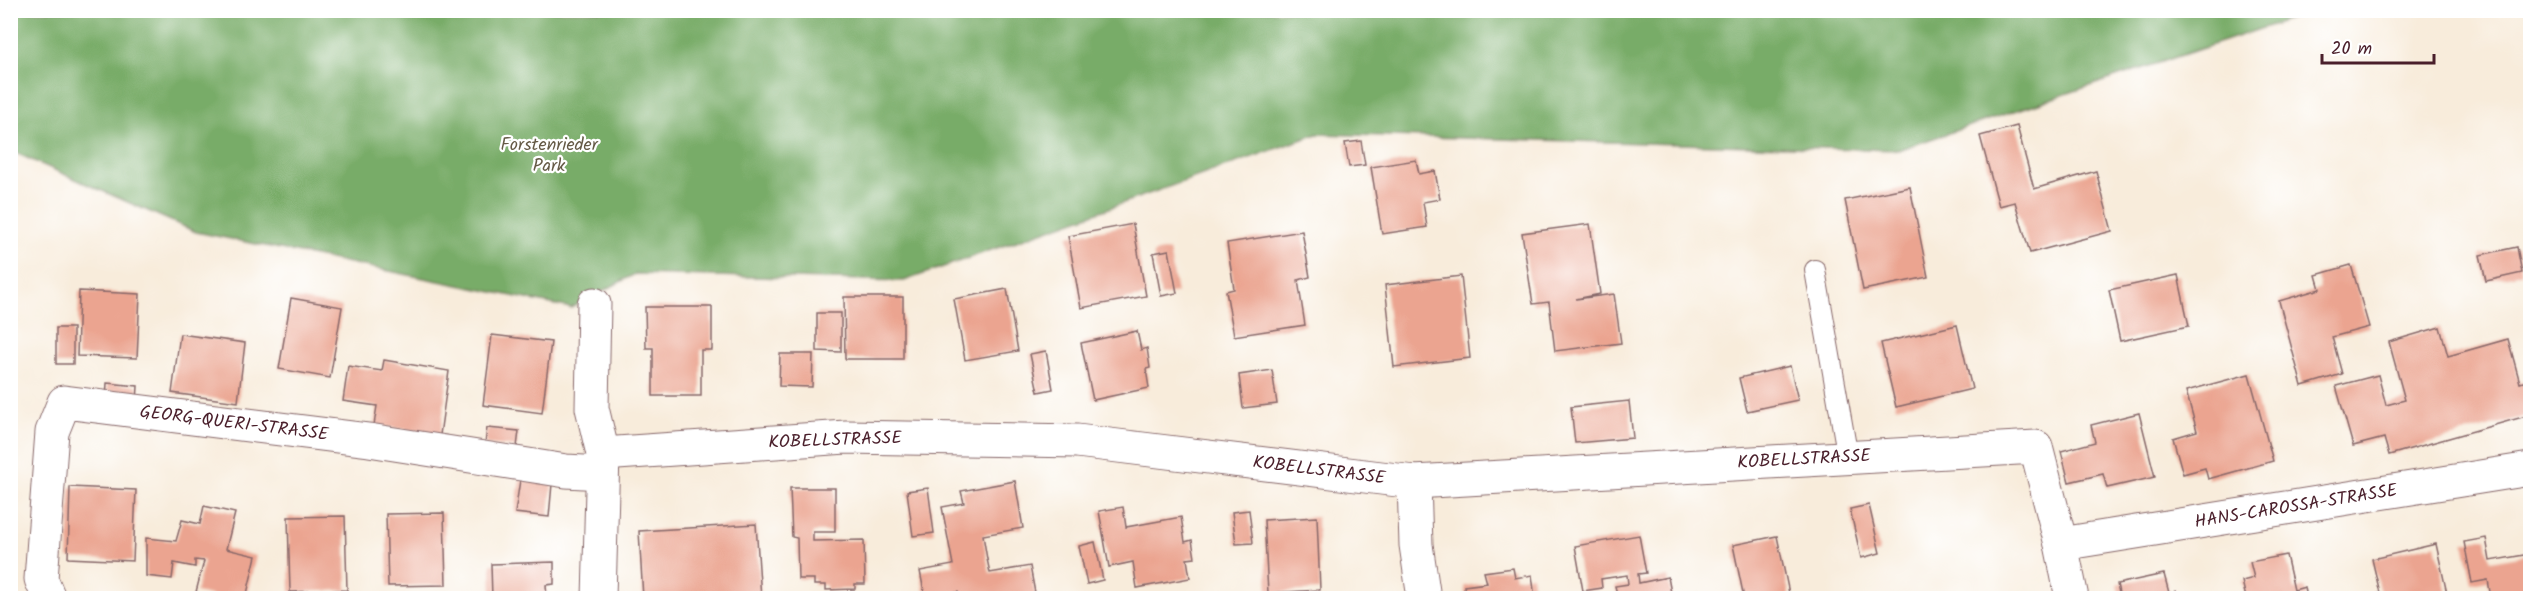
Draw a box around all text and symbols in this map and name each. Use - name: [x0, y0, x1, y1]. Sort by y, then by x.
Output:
- scale bar: [2322, 27, 2434, 65]
- text: 20 m: [2331, 35, 2372, 64]
- park label: Forstenrieder Park: [500, 131, 599, 181]
- street label: GEORG-QUERI-STRASSE: [138, 398, 330, 450]
- street label: KOBELLSTRASSE: [768, 424, 903, 458]
- street label: KOBELLSTRASSE: [1737, 442, 1872, 478]
- street label: KOBELLSTRASSE: [1251, 448, 1388, 494]
- street label: HANS-CAROSSA-STRASSE: [2193, 477, 2400, 537]

